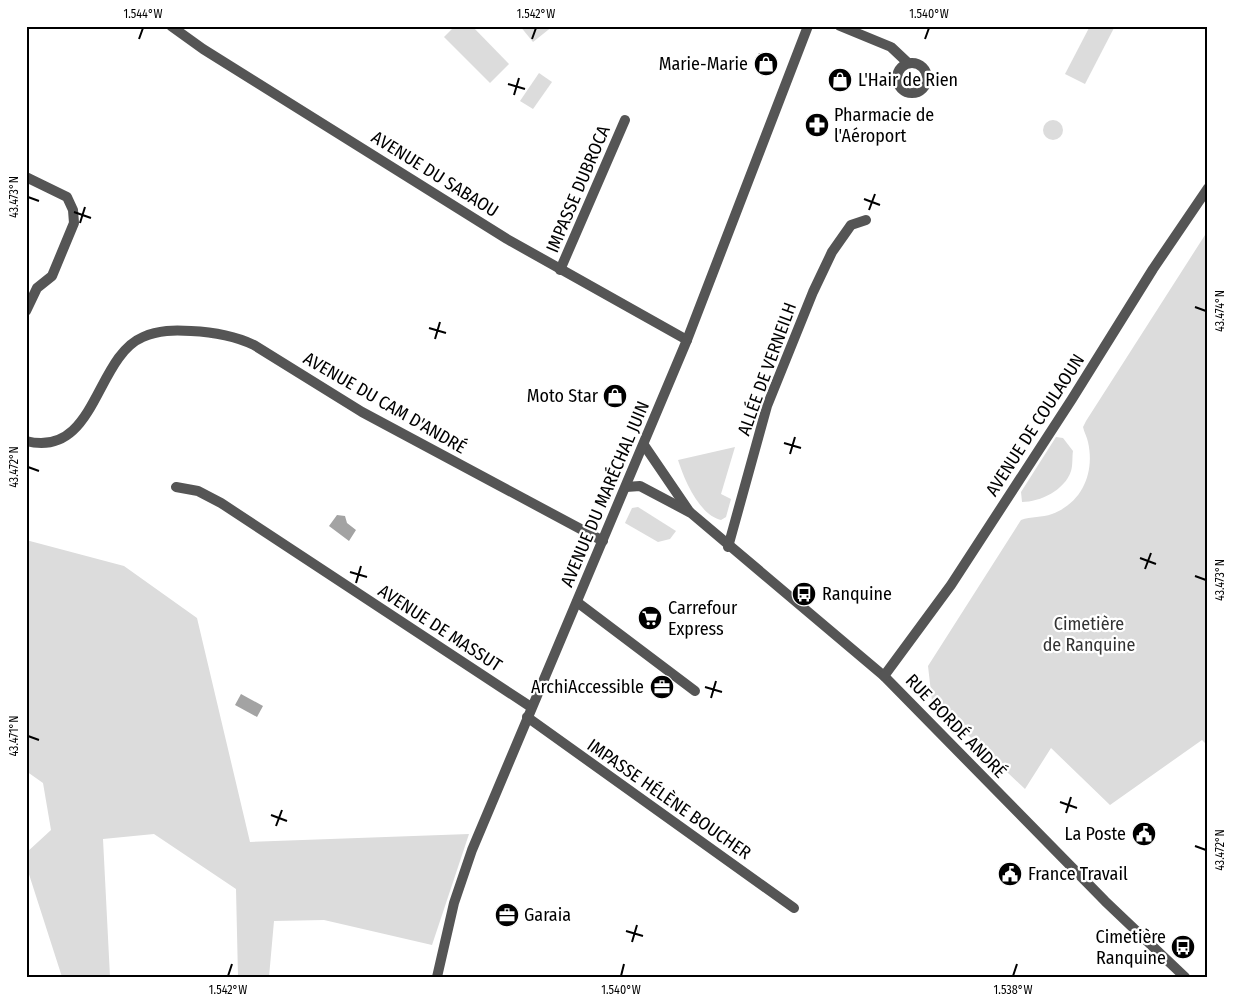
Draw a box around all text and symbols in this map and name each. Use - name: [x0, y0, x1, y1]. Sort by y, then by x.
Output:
- text: 1.544°W: [123, 7, 163, 21]
- text: 1.542°W: [517, 7, 555, 21]
- text: 1.540°W: [909, 7, 949, 21]
- shop icon: Marie-Marie: [753, 51, 779, 77]
- place label: Marie-Marie: [659, 53, 748, 75]
- shop icon: L'Hair de Rien: [827, 67, 853, 93]
- place label: L'Hair de Rien: [858, 69, 958, 91]
- place label: Pharmacie de l'Aéroport: [834, 104, 934, 147]
- pharmacy icon: Pharmacie de l'Aéroport: [804, 112, 830, 138]
- street label: IMPASSE DUBROCA: [541, 122, 615, 256]
- street label: AVENUE DU SABAOU: [367, 126, 503, 222]
- text: 43.473°N: [7, 176, 21, 218]
- text: 43.474°N: [1213, 290, 1227, 332]
- street label: ALLÉE DE VERNEILH: [732, 299, 801, 439]
- street label: AVENUE DU CAM D'ANDRÉ: [300, 346, 471, 459]
- street label: AVENUE DE COULAOUN: [981, 350, 1089, 500]
- shop icon: Moto Star: [602, 383, 628, 409]
- place label: Moto Star: [527, 385, 599, 407]
- street label: AVENUE DU MARÉCHAL JUIN: [555, 398, 654, 590]
- text: 43.472°N: [7, 446, 21, 488]
- text: 43.473°N: [1213, 559, 1227, 601]
- street label: AVENUE DE MASSUT: [374, 580, 506, 677]
- bus stop icon: Ranquine: [791, 581, 817, 607]
- place label: Ranquine: [822, 583, 892, 605]
- place label: Carrefour Express: [668, 597, 738, 640]
- supermarket icon: Carrefour Express: [637, 605, 663, 631]
- park label: Cimetière de Ranquine: [1043, 613, 1135, 656]
- street label: RUE BORDÉ ANDRÉ: [901, 669, 1012, 783]
- office icon: ArchiAccessible: [649, 674, 675, 700]
- place label: ArchiAccessible: [531, 676, 644, 698]
- text: 43.471°N: [7, 715, 21, 757]
- street label: IMPASSE HÉLÈNE BOUCHER: [583, 733, 756, 864]
- public building icon: La Poste: [1131, 821, 1157, 847]
- place label: La Poste: [1065, 823, 1126, 845]
- text: 43.472°N: [1213, 829, 1227, 871]
- public building icon: France Travail: [997, 861, 1023, 887]
- place label: France Travail: [1028, 863, 1128, 885]
- office icon: Garaia: [494, 902, 520, 928]
- place label: Garaia: [524, 904, 571, 926]
- place label: Cimetière Ranquine: [1096, 926, 1166, 969]
- bus stop icon: Cimetière Ranquine: [1170, 934, 1196, 960]
- text: 1.542°W: [209, 983, 247, 997]
- text: 1.540°W: [601, 983, 641, 997]
- text: 1.538°W: [994, 983, 1032, 997]

